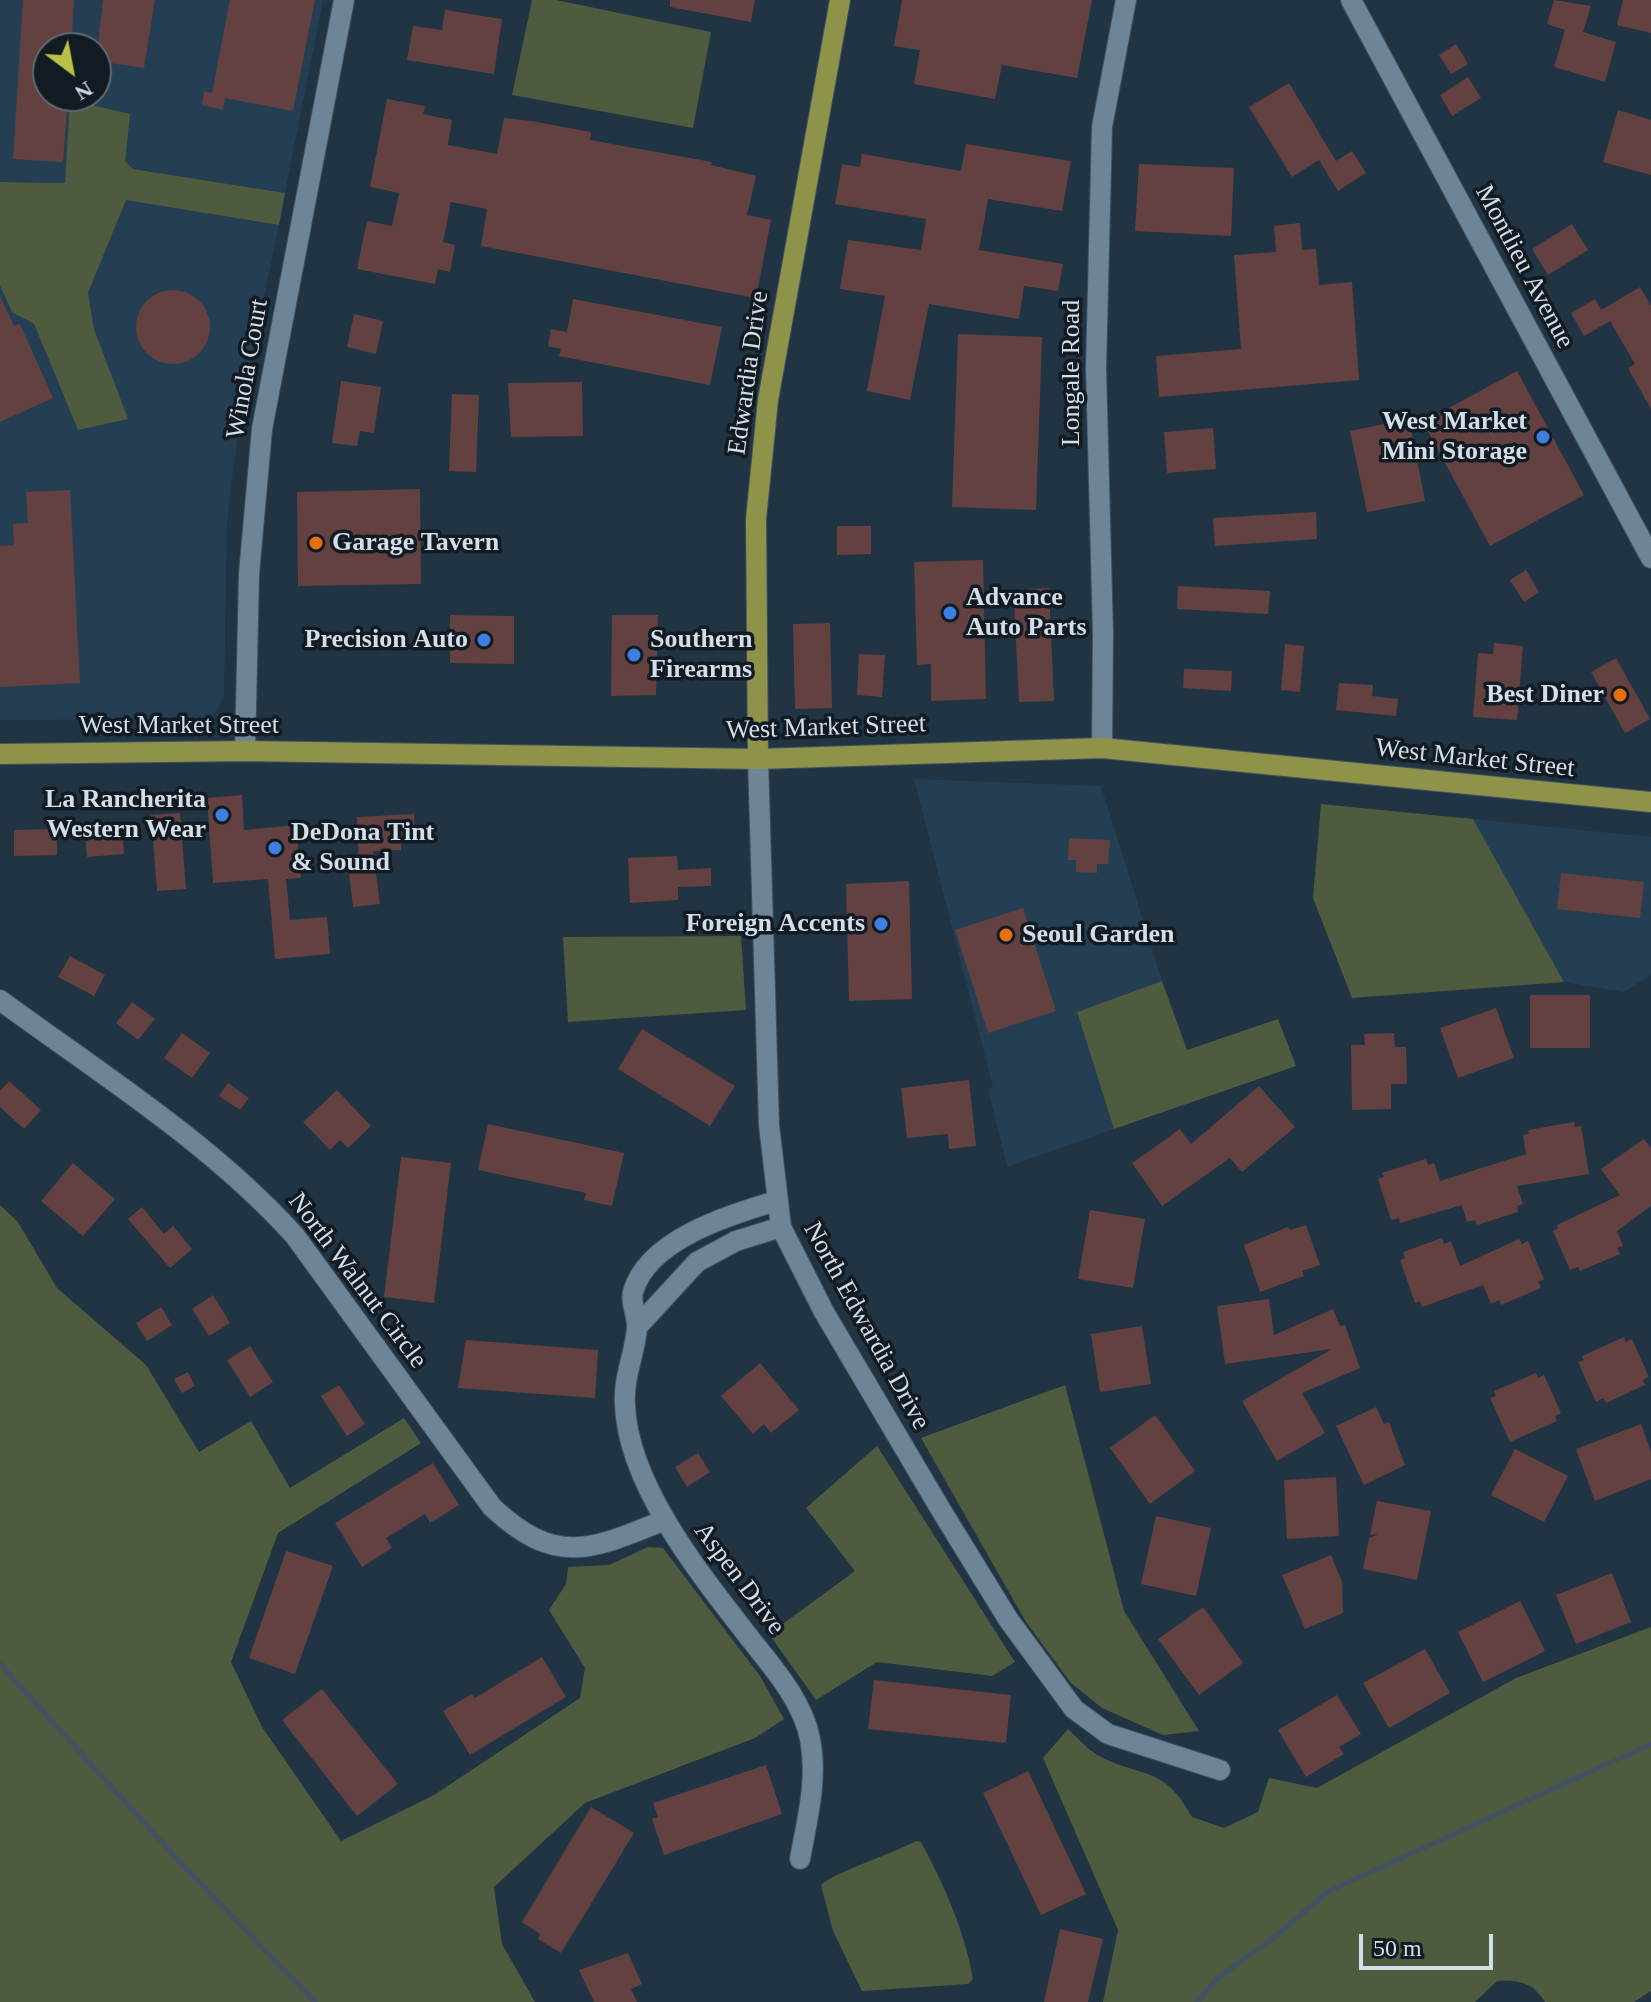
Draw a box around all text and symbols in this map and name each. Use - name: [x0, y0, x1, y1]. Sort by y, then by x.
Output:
- north arrow: [32, 32, 112, 112]
- text: N: [71, 76, 97, 106]
- street label: Montlieu Avenue: [1468, 180, 1580, 354]
- street label: Edwardia Drive: [722, 289, 776, 457]
- street label: Winola Court: [220, 297, 276, 441]
- street label: Longale Road: [1056, 300, 1088, 446]
- place label: West Market Mini Storage: [1382, 406, 1527, 468]
- marker: West Market Mini Storage: [1534, 428, 1552, 446]
- place label: Garage Tavern: [332, 527, 499, 559]
- marker: Garage Tavern: [307, 534, 325, 552]
- place label: Advance Auto Parts: [966, 582, 1087, 644]
- marker: Advance Auto Parts: [941, 604, 959, 622]
- place label: Precision Auto: [305, 624, 468, 656]
- place label: Southern Firearms: [650, 624, 753, 686]
- marker: Precision Auto: [475, 631, 493, 649]
- marker: Southern Firearms: [625, 646, 643, 664]
- place label: Best Diner: [1486, 679, 1604, 711]
- marker: Best Diner: [1611, 686, 1629, 704]
- street label: West Market Street: [725, 709, 927, 747]
- street label: West Market Street: [79, 710, 279, 742]
- street label: West Market Street: [1374, 733, 1576, 785]
- place label: La Rancherita Western Wear: [45, 784, 206, 846]
- marker: La Rancherita Western Wear: [213, 806, 231, 824]
- place label: DeDona Tint & Sound: [291, 817, 434, 878]
- marker: DeDona Tint & Sound: [266, 839, 284, 857]
- place label: Foreign Accents: [686, 908, 865, 940]
- marker: Foreign Accents: [872, 915, 890, 933]
- place label: Seoul Garden: [1022, 919, 1174, 951]
- marker: Seoul Garden: [997, 926, 1015, 944]
- street label: North Walnut Circle: [281, 1187, 433, 1375]
- street label: North Edwardia Drive: [796, 1217, 936, 1435]
- street label: Aspen Drive: [687, 1517, 791, 1641]
- scale bar: [1363, 1918, 1497, 1968]
- text: 50 m: [1373, 1935, 1422, 1961]

